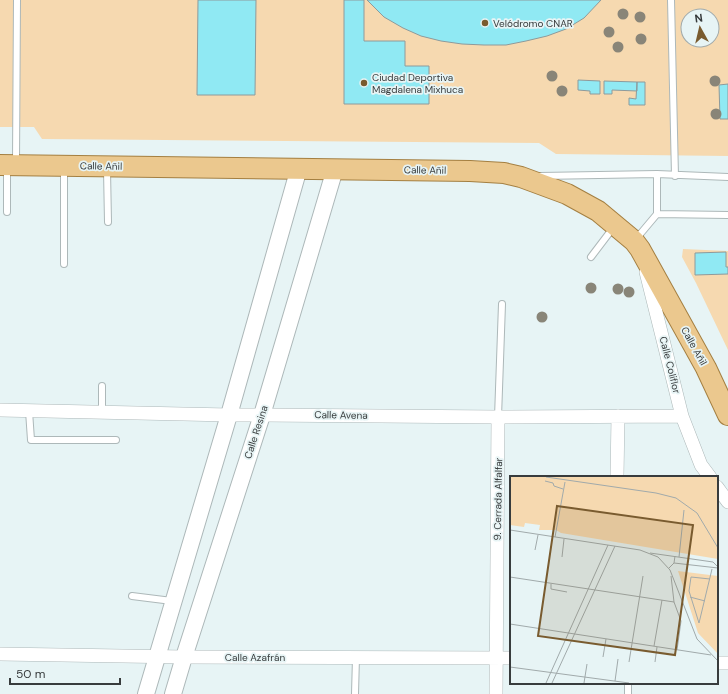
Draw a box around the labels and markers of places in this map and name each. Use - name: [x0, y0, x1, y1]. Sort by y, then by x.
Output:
- place label: Velódromo CNAR: [493, 17, 573, 30]
- marker: Velódromo CNAR: [480, 18, 490, 28]
- place label: Ciudad Deportiva Magdalena Mixhuca: [372, 71, 463, 96]
- marker: Ciudad Deportiva Magdalena Mixhuca: [359, 78, 369, 88]

